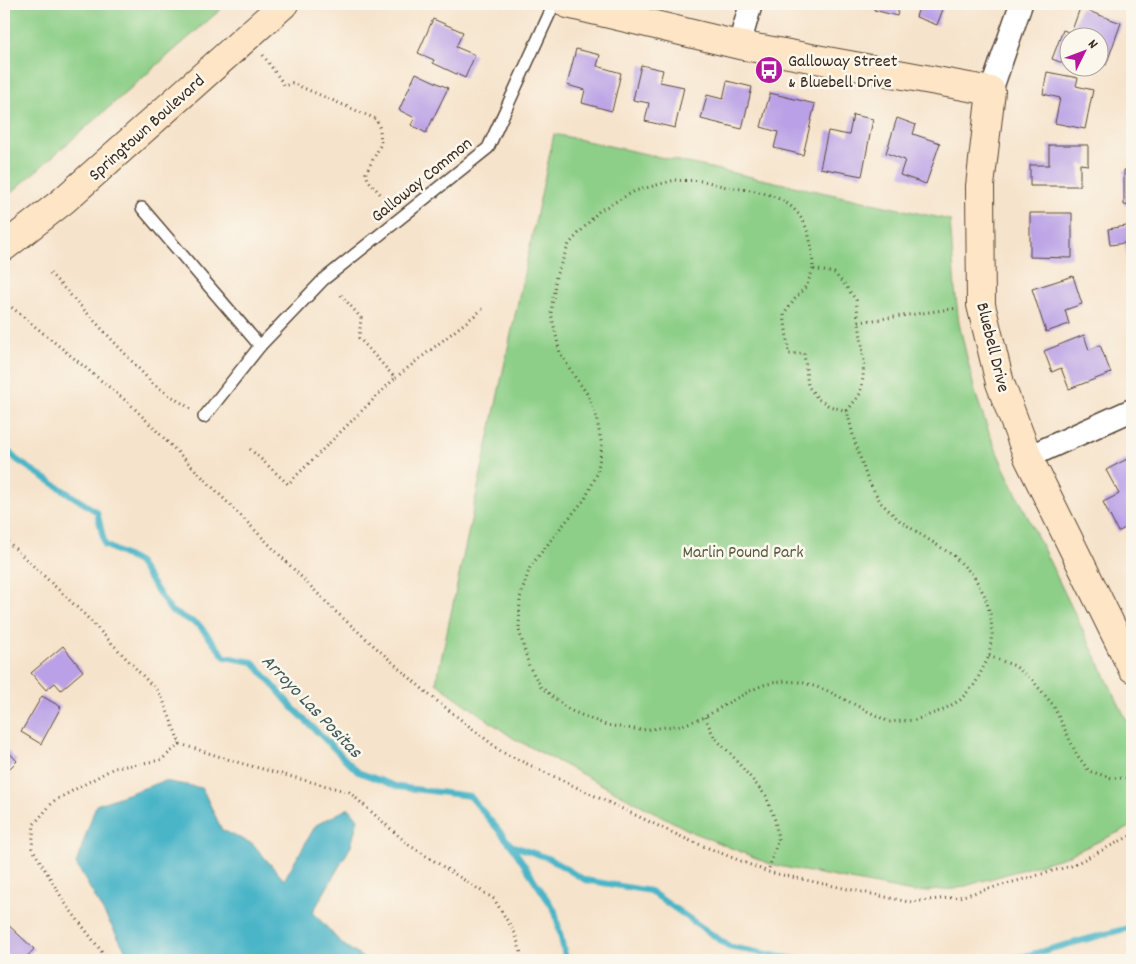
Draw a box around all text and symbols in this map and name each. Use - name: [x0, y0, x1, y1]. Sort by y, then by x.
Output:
- north arrow: [1058, 28, 1108, 78]
- text: N: [1082, 35, 1102, 54]
- place label: Galloway Street & Bluebell Drive: [788, 50, 898, 96]
- bus stop icon: Galloway Street & Bluebell Drive: [754, 55, 784, 85]
- street label: Springtown Boulevard: [84, 70, 211, 188]
- street label: Galloway Common: [367, 132, 478, 230]
- street label: Bluebell Drive: [968, 300, 1015, 395]
- park label: Marlin Pound Park: [682, 541, 804, 566]
- water label: Arroyo Las Positas: [254, 650, 368, 766]

